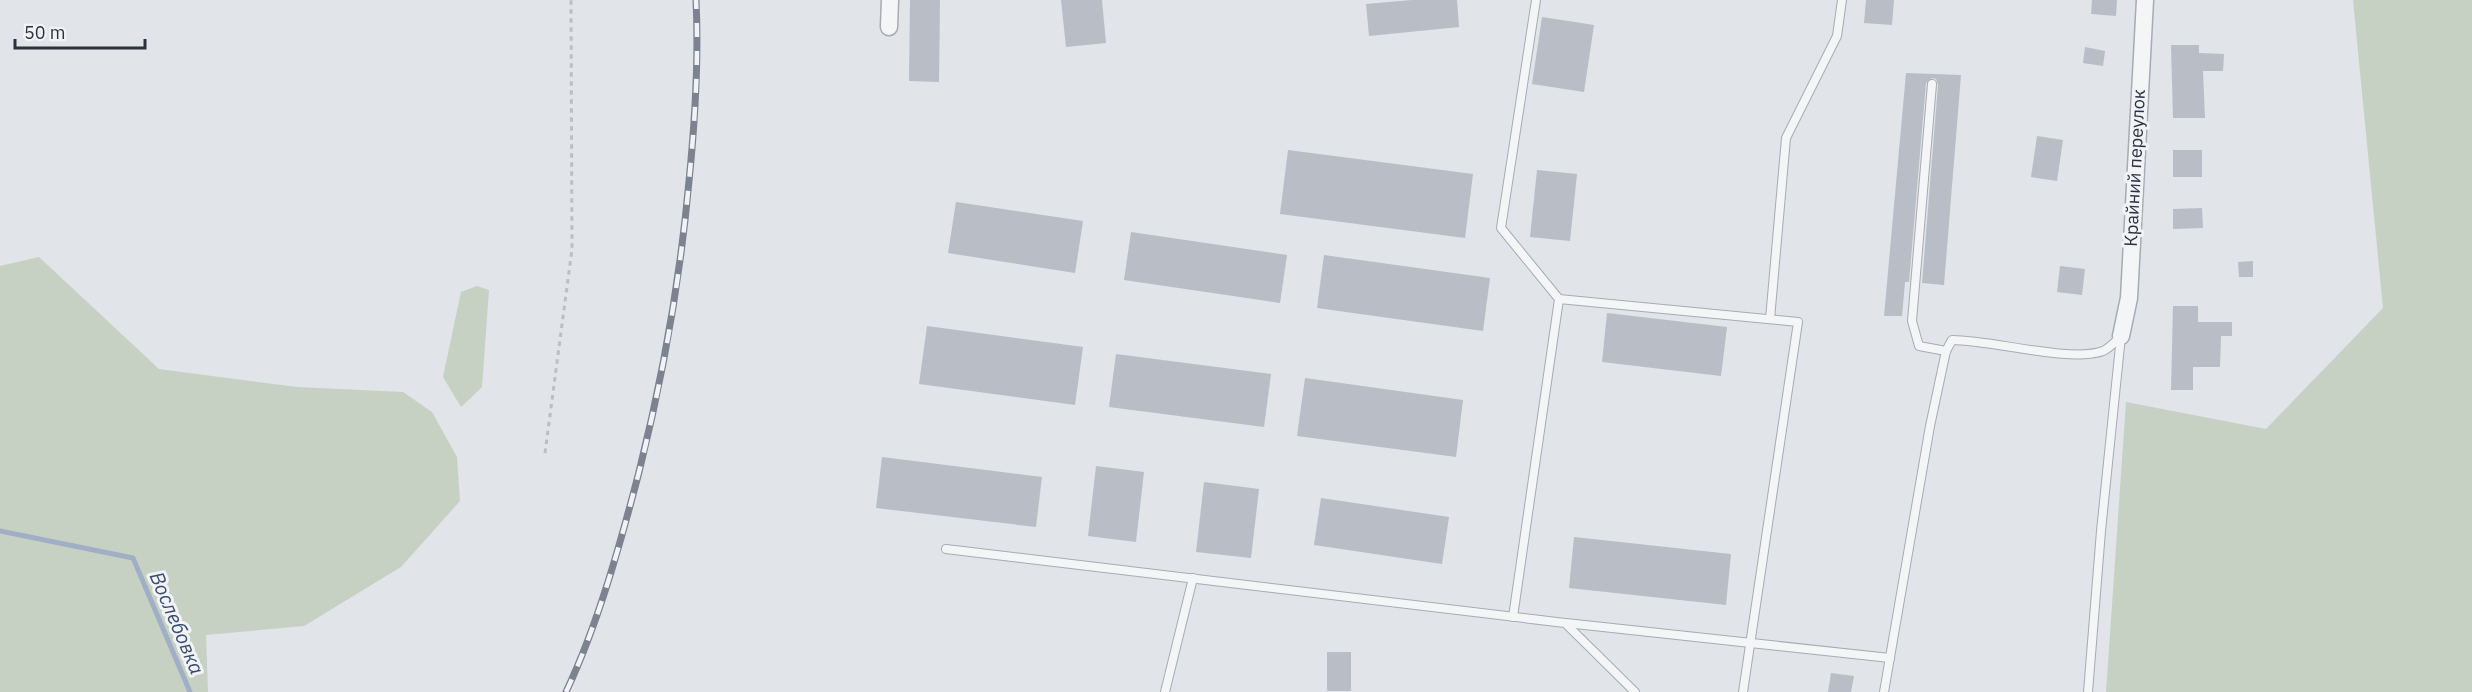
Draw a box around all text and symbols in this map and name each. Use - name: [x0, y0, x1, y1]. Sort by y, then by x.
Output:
- scale bar: [15, 12, 146, 50]
- text: 50 m: [24, 21, 66, 44]
- street label: Крайний переулок: [2119, 88, 2150, 247]
- water label: Вослебовка: [144, 567, 211, 678]

